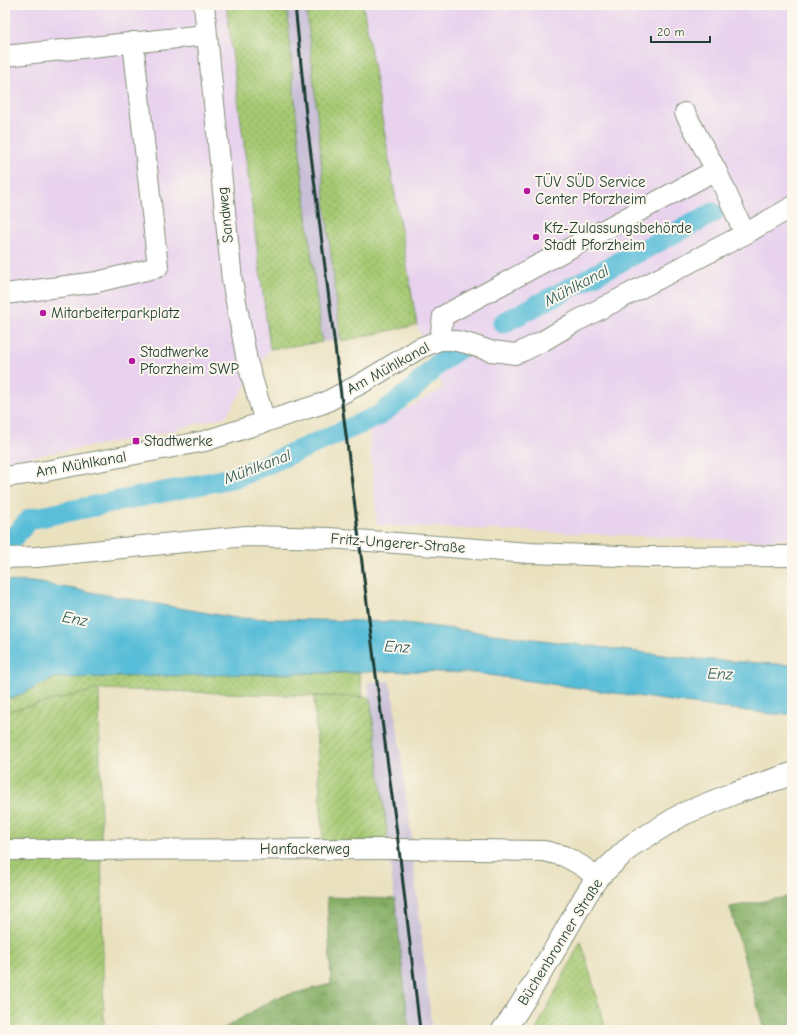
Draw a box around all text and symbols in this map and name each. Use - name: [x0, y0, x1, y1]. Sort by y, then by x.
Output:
- scale bar: [651, 18, 710, 44]
- text: 20 m: [657, 25, 685, 39]
- place label: TÜV SÜD Service Center Pforzheim: [535, 173, 646, 208]
- street label: Sandweg: [213, 186, 237, 244]
- marker: TÜV SÜD Service Center Pforzheim: [522, 186, 532, 196]
- place label: Kfz-Zulassungsbehörde Stadt Pforzheim: [544, 219, 692, 254]
- marker: Kfz-Zulassungsbehörde Stadt Pforzheim: [531, 232, 541, 242]
- water label: Mühlkanal: [540, 261, 612, 311]
- place label: Mitarbeiterparkplatz: [51, 304, 180, 322]
- marker: Mitarbeiterparkplatz: [38, 308, 48, 318]
- street label: Am Mühlkanal: [344, 338, 432, 398]
- place label: Stadtwerke Pforzheim SWP: [140, 343, 239, 378]
- marker: Stadtwerke Pforzheim SWP: [127, 356, 137, 366]
- place label: Stadtwerke: [144, 432, 213, 450]
- marker: Stadtwerke: [131, 436, 141, 446]
- water label: Mühlkanal: [220, 446, 294, 488]
- street label: Am Mühlkanal: [34, 447, 128, 481]
- street label: Fritz-Ungerer-Straße: [330, 529, 466, 557]
- water label: Enz: [61, 608, 90, 630]
- water label: Enz: [384, 637, 411, 657]
- water label: Enz: [707, 665, 734, 683]
- street label: Hanfackerweg: [260, 840, 350, 858]
- street label: Büchenbronner Straße: [514, 875, 607, 1009]

